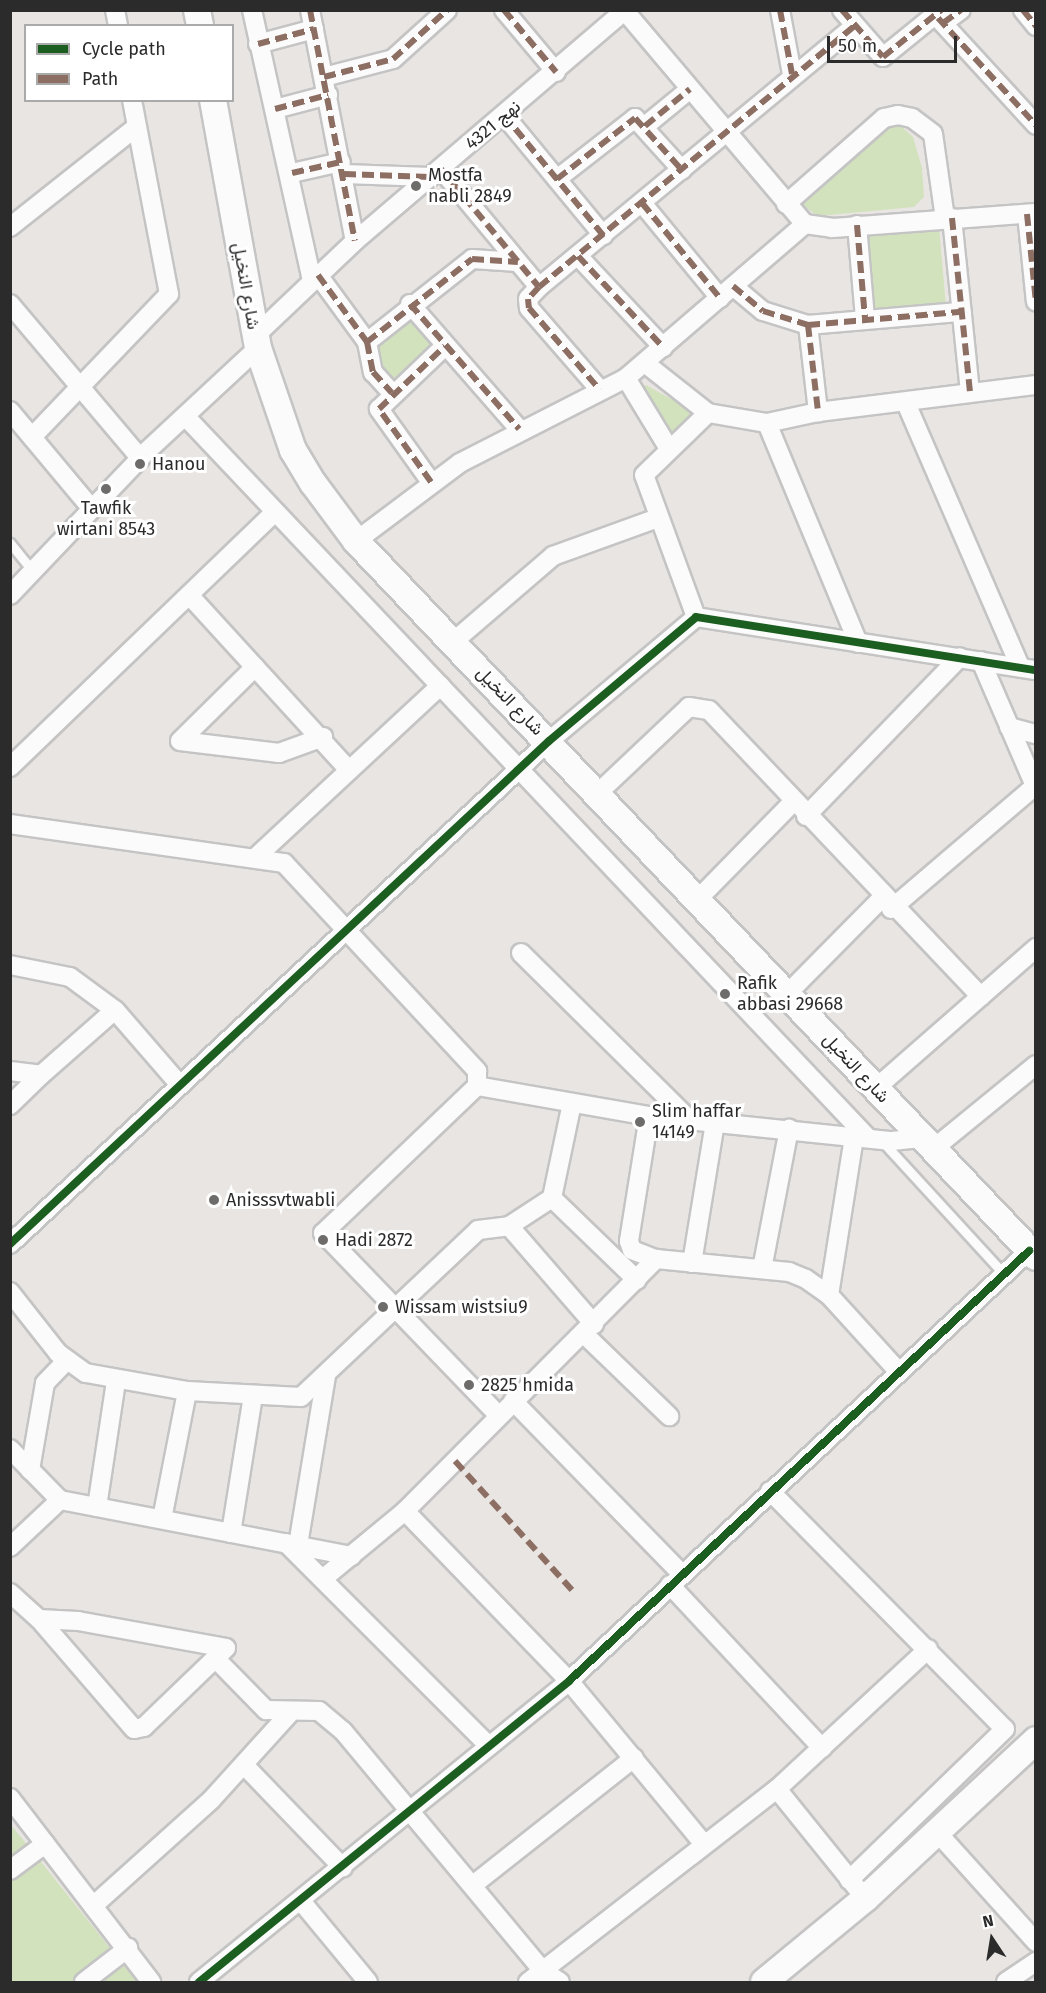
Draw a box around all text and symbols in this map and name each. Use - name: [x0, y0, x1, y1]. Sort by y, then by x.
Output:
- legend: [24, 24, 234, 102]
- scale bar: [830, 24, 960, 62]
- text: 50 m: [838, 35, 877, 57]
- text: Cycle path: [82, 38, 166, 60]
- text: Path: [82, 68, 118, 90]
- street label: نهج 4321: [461, 96, 525, 154]
- place label: Mostfa nabli 2849: [428, 165, 512, 207]
- marker: Mostfa nabli 2849: [409, 179, 423, 193]
- street label: شارع النخيل: [228, 241, 264, 331]
- place label: Hanou: [152, 453, 206, 475]
- marker: Hanou: [133, 457, 147, 471]
- marker: Tawfik wirtani 8543: [99, 482, 113, 496]
- place label: Tawfik wirtani 8543: [57, 498, 155, 540]
- street label: شارع النخيل: [472, 662, 548, 740]
- place label: Rafik abbasi 29668: [737, 973, 843, 1016]
- marker: Rafik abbasi 29668: [718, 987, 732, 1001]
- street label: شارع النخيل: [818, 1029, 894, 1107]
- place label: Slim haffar 14149: [652, 1101, 741, 1144]
- marker: Slim haffar 14149: [633, 1115, 647, 1129]
- place label: Anisssvtwabli: [226, 1189, 335, 1211]
- marker: Anisssvtwabli: [207, 1193, 221, 1207]
- place label: Hadi 2872: [335, 1229, 413, 1251]
- marker: Hadi 2872: [316, 1233, 330, 1247]
- place label: Wissam wistsiu9: [395, 1296, 528, 1318]
- marker: Wissam wistsiu9: [376, 1300, 390, 1314]
- place label: 2825 hmida: [481, 1374, 574, 1396]
- marker: 2825 hmida: [462, 1378, 476, 1392]
- north arrow: [962, 1909, 1022, 1969]
- text: N: [981, 1911, 995, 1931]

